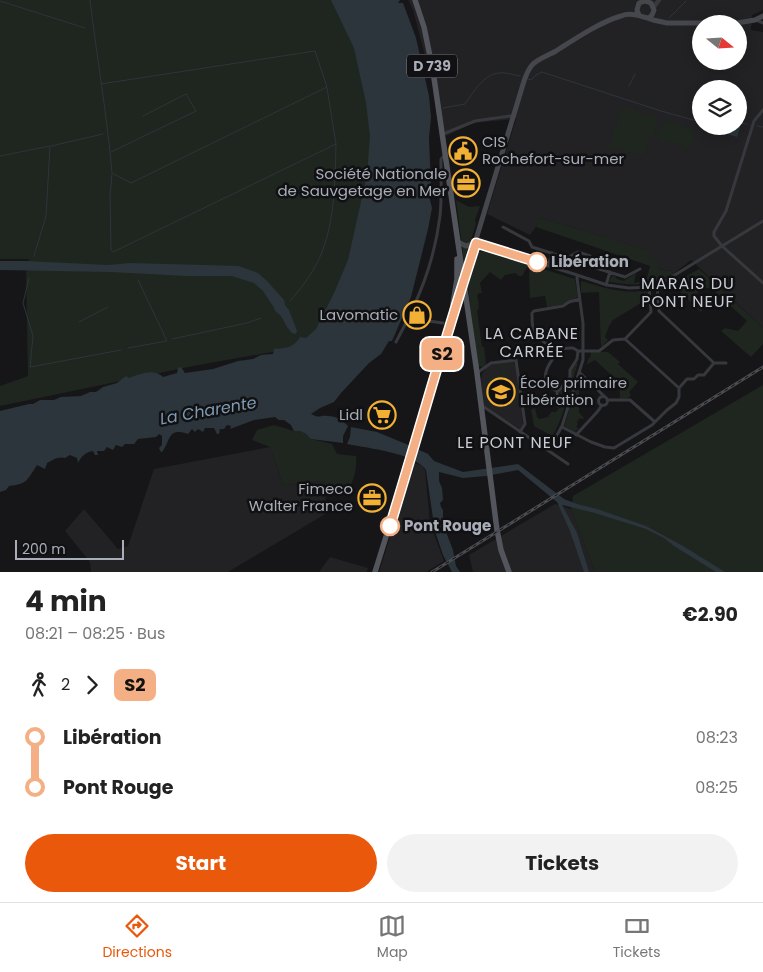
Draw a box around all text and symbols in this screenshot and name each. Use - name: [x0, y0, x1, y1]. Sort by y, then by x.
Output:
- north arrow: [692, 15, 748, 70]
- map controls: [692, 15, 747, 135]
- road number: D 739: [407, 54, 457, 78]
- button: layers: [692, 80, 747, 135]
- place label: CIS Rochefort-sur-mer: [482, 131, 625, 169]
- public building icon: CIS Rochefort-sur-mer: [448, 136, 478, 166]
- place label: Société Nationale de Sauvgetage en Mer: [277, 163, 447, 201]
- office icon: Société Nationale de Sauvgetage en Mer: [451, 168, 481, 198]
- place label: Libération: [551, 251, 629, 272]
- marker: Libération: [527, 252, 547, 272]
- district label: MARAIS DU PONT NEUF: [641, 272, 735, 313]
- shop icon: Lavomatic: [402, 300, 432, 330]
- place label: Lavomatic: [320, 304, 398, 325]
- district label: LA CABANE CARRÉE: [485, 322, 579, 363]
- line badge: S2: [420, 338, 464, 370]
- text: S2: [431, 341, 453, 366]
- place label: École primaire Libération: [520, 372, 627, 410]
- school or university icon: École primaire Libération: [486, 377, 516, 407]
- water label: La Charente: [158, 391, 258, 430]
- supermarket icon: Lidl: [367, 400, 397, 430]
- place label: Lidl: [339, 404, 363, 425]
- district label: LE PONT NEUF: [457, 431, 573, 454]
- place label: Fimeco Walter France: [249, 478, 353, 516]
- office icon: Fimeco Walter France: [357, 483, 387, 513]
- place label: Pont Rouge: [404, 515, 491, 536]
- marker: Pont Rouge: [380, 516, 400, 536]
- scale bar: [15, 537, 124, 560]
- text: 200 m: [22, 539, 66, 559]
- text: 4 min: [25, 582, 107, 621]
- text: €2.90: [683, 601, 738, 628]
- text: 08:21 – 08:25 · Bus: [25, 622, 165, 645]
- icon: walk: [25, 671, 53, 699]
- icon: forward: [78, 671, 106, 699]
- text: S2: [124, 672, 146, 697]
- text: 2: [61, 673, 70, 696]
- text: Libération: [63, 724, 162, 751]
- text: 08:23: [696, 726, 738, 749]
- text: Pont Rouge: [63, 774, 173, 801]
- text: 08:25: [695, 776, 738, 799]
- button: Start: [25, 834, 377, 892]
- button: Tickets: [387, 834, 738, 892]
- tab: Directions: [102, 912, 172, 963]
- tab: Map: [377, 912, 408, 963]
- tab: Tickets: [613, 912, 661, 963]

